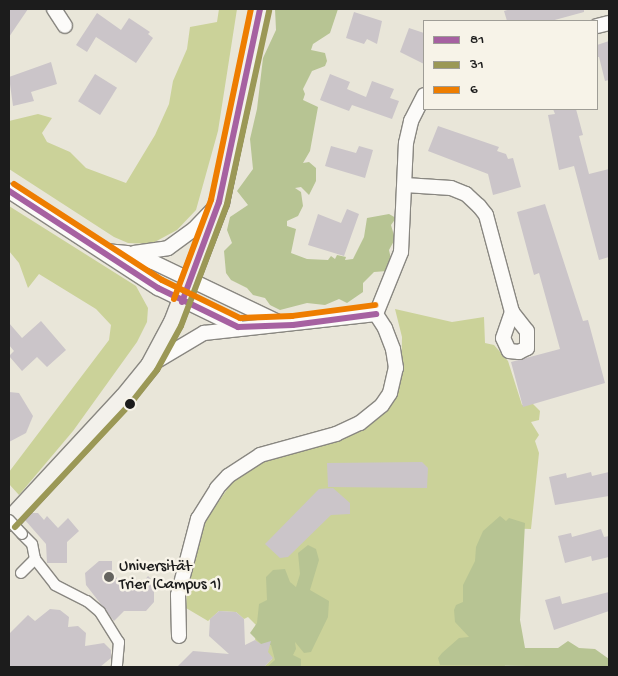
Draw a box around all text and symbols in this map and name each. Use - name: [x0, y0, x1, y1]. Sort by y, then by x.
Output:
- legend: [423, 20, 598, 110]
- text: 81: [470, 31, 484, 49]
- text: 31: [470, 56, 484, 74]
- text: 6: [470, 81, 478, 99]
- unlabelled marker: [125, 399, 135, 409]
- place label: Universität Trier (Campus 1): [119, 558, 222, 596]
- marker: Universität Trier (Campus 1): [103, 571, 115, 583]

